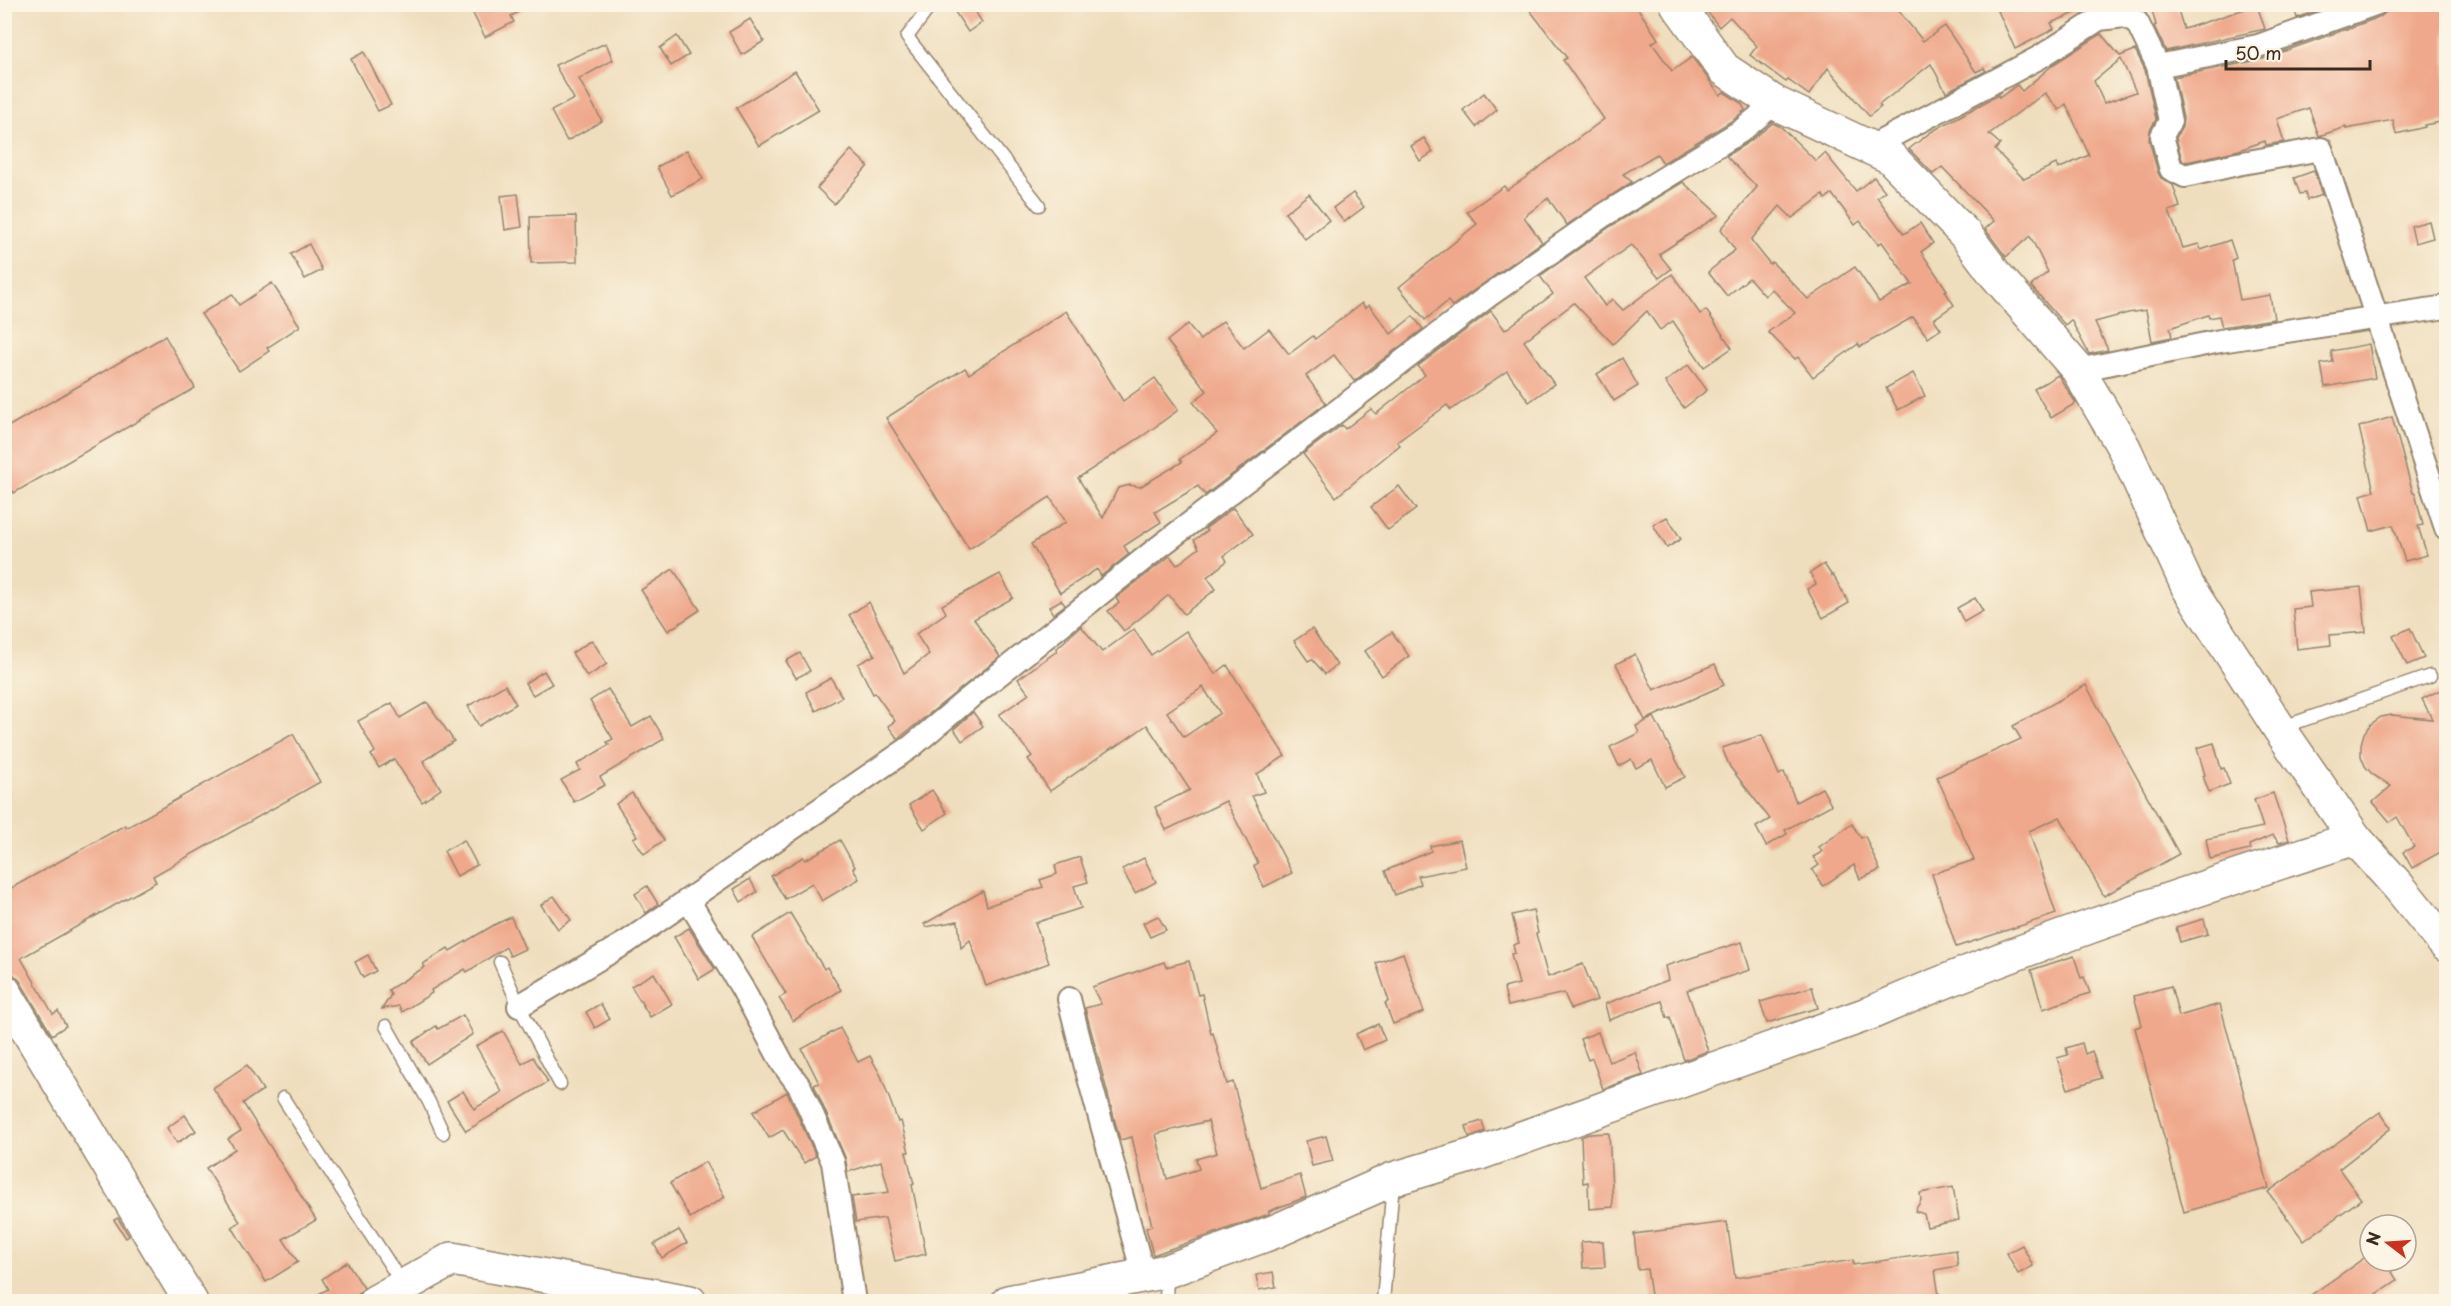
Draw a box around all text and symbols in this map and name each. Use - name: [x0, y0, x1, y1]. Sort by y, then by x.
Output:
- scale bar: [2226, 33, 2370, 71]
- text: 50 m: [2235, 39, 2282, 66]
- north arrow: [2358, 1213, 2418, 1273]
- text: N: [2359, 1229, 2386, 1248]

